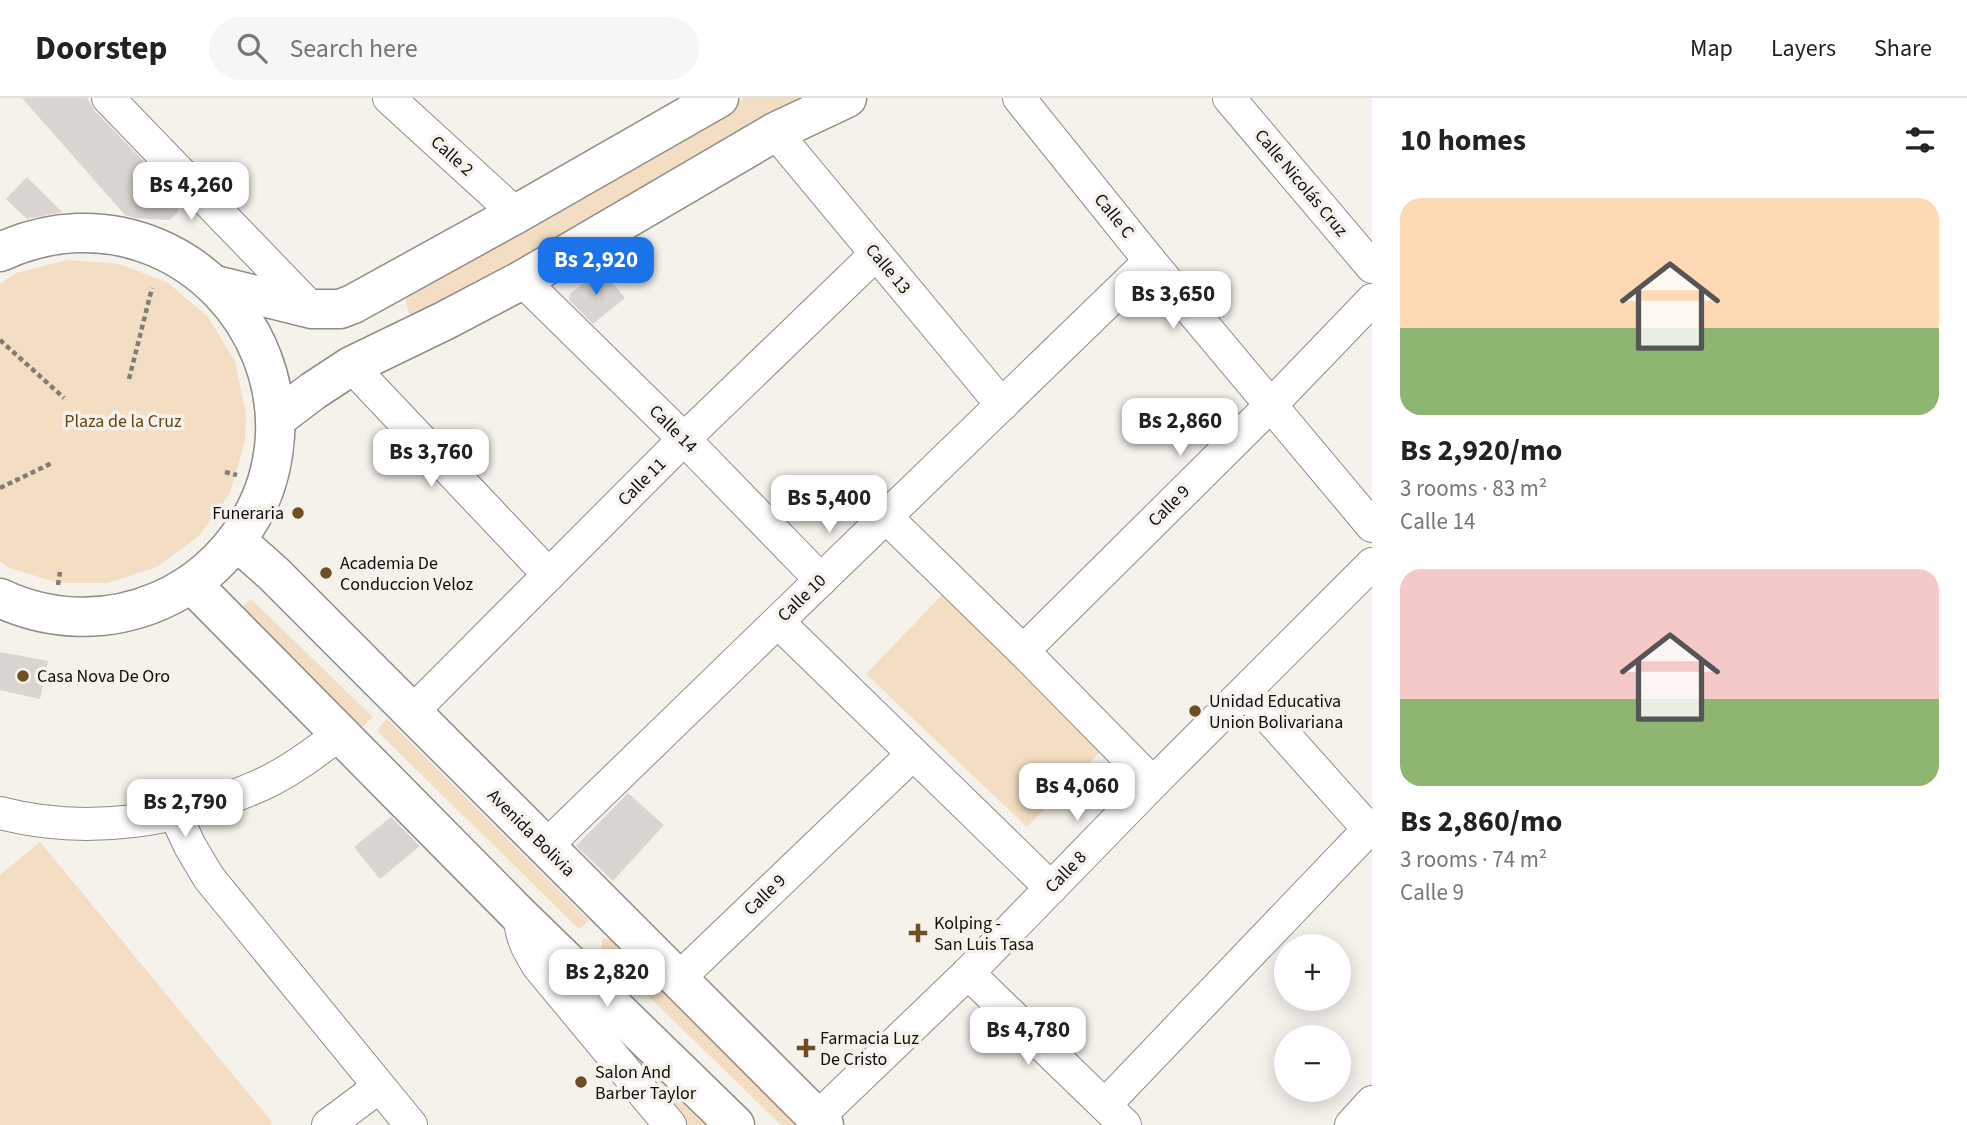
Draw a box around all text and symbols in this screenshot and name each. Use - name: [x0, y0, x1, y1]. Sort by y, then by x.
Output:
- search box: [209, 17, 699, 80]
- text: Doorstep: [35, 25, 167, 72]
- icon: search: [233, 29, 271, 67]
- text: Search here: [289, 30, 418, 67]
- text: Map: [1690, 31, 1733, 66]
- text: Layers: [1771, 31, 1836, 66]
- text: Share: [1874, 31, 1932, 66]
- text: 10 homes: [1400, 119, 1526, 162]
- icon: filters: [1901, 121, 1939, 159]
- street label: Calle Nicolás Cruz: [1249, 124, 1354, 242]
- street label: Calle 2: [425, 130, 479, 182]
- pin: Bs 4,260: [119, 162, 263, 222]
- text: Bs 4,260: [149, 168, 233, 201]
- street label: Calle C: [1088, 188, 1140, 244]
- pin: Bs 2,920: [524, 238, 668, 297]
- street label: Calle 13: [859, 238, 917, 300]
- text: Bs 2,920: [554, 243, 638, 276]
- icon: home: [1607, 243, 1733, 369]
- pin: Bs 3,650: [1101, 272, 1245, 331]
- text: Bs 3,650: [1131, 277, 1215, 310]
- pin: Bs 2,860: [1108, 398, 1252, 458]
- street label: Calle 14: [643, 399, 703, 459]
- text: Bs 2,860: [1138, 404, 1222, 437]
- park label: Plaza de la Cruz: [64, 409, 182, 434]
- text: Bs 2,920/mo: [1400, 429, 1562, 472]
- pin: Bs 3,760: [359, 430, 503, 489]
- text: Bs 3,760: [389, 435, 473, 468]
- street label: Calle 11: [612, 452, 672, 512]
- text: 3 rooms · 83 m²: [1400, 472, 1547, 505]
- pin: Bs 5,400: [757, 476, 901, 535]
- street label: Calle 9: [1142, 479, 1196, 533]
- text: Bs 5,400: [787, 481, 871, 514]
- place label: Funeraria: [212, 501, 284, 526]
- marker: Funeraria: [290, 505, 306, 521]
- text: Calle 14: [1400, 505, 1475, 538]
- place label: Academia De Conduccion Veloz: [340, 551, 473, 597]
- marker: Academia De Conduccion Veloz: [318, 565, 334, 581]
- street label: Calle 10: [772, 568, 832, 627]
- icon: home: [1607, 614, 1733, 740]
- place label: Casa Nova De Oro: [37, 664, 170, 689]
- marker: Casa Nova De Oro: [15, 668, 31, 684]
- place label: Unidad Educativa Union Bolivariana: [1209, 689, 1343, 735]
- marker: Unidad Educativa Union Bolivariana: [1187, 703, 1203, 719]
- pin: Bs 4,060: [1005, 764, 1149, 823]
- text: Bs 4,060: [1035, 769, 1119, 802]
- pin: Bs 2,790: [113, 780, 257, 839]
- street label: Avenida Bolivia: [481, 783, 581, 883]
- text: Bs 2,790: [143, 785, 227, 818]
- text: Bs 2,860/mo: [1400, 800, 1562, 843]
- text: 3 rooms · 74 m²: [1400, 843, 1547, 876]
- street label: Calle 8: [1040, 845, 1092, 899]
- street label: Calle 9: [738, 869, 792, 921]
- text: Calle 9: [1400, 876, 1464, 909]
- place label: Kolping - San Luis Tasa: [934, 911, 1034, 957]
- marker: Kolping - San Luis Tasa: [908, 923, 928, 943]
- map controls: [1274, 934, 1351, 1102]
- button: +: [1274, 934, 1351, 1011]
- pin: Bs 2,820: [535, 950, 679, 1009]
- text: Bs 2,820: [565, 955, 649, 988]
- pin: Bs 4,780: [956, 1007, 1100, 1067]
- text: Bs 4,780: [986, 1013, 1070, 1046]
- button: −: [1274, 1025, 1351, 1102]
- place label: Farmacia Luz De Cristo: [820, 1026, 919, 1072]
- marker: Farmacia Luz De Cristo: [798, 1040, 814, 1056]
- place label: Salon And Barber Taylor: [595, 1060, 697, 1106]
- marker: Salon And Barber Taylor: [573, 1074, 589, 1090]

